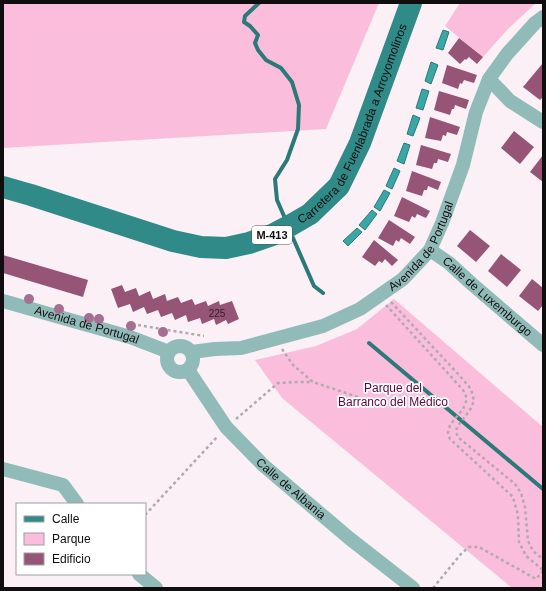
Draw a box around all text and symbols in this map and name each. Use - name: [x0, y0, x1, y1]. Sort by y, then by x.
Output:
- street label: Carretera de Fuenlabrada a Arroyomolinos: [295, 22, 410, 227]
- street label: Avenida de Portugal: [386, 199, 456, 294]
- road number: M-413: [252, 226, 292, 244]
- street label: Calle de Luxemburgo: [440, 254, 535, 340]
- street label: Avenida de Portugal: [33, 303, 141, 347]
- house number: 225: [209, 308, 226, 319]
- park label: Parque del Barranco del Médico: [338, 381, 448, 409]
- street label: Calle de Albania: [253, 455, 329, 522]
- legend: [16, 503, 146, 575]
- text: Calle: [52, 512, 80, 526]
- text: Parque: [52, 532, 91, 546]
- text: Edificio: [52, 552, 91, 566]

